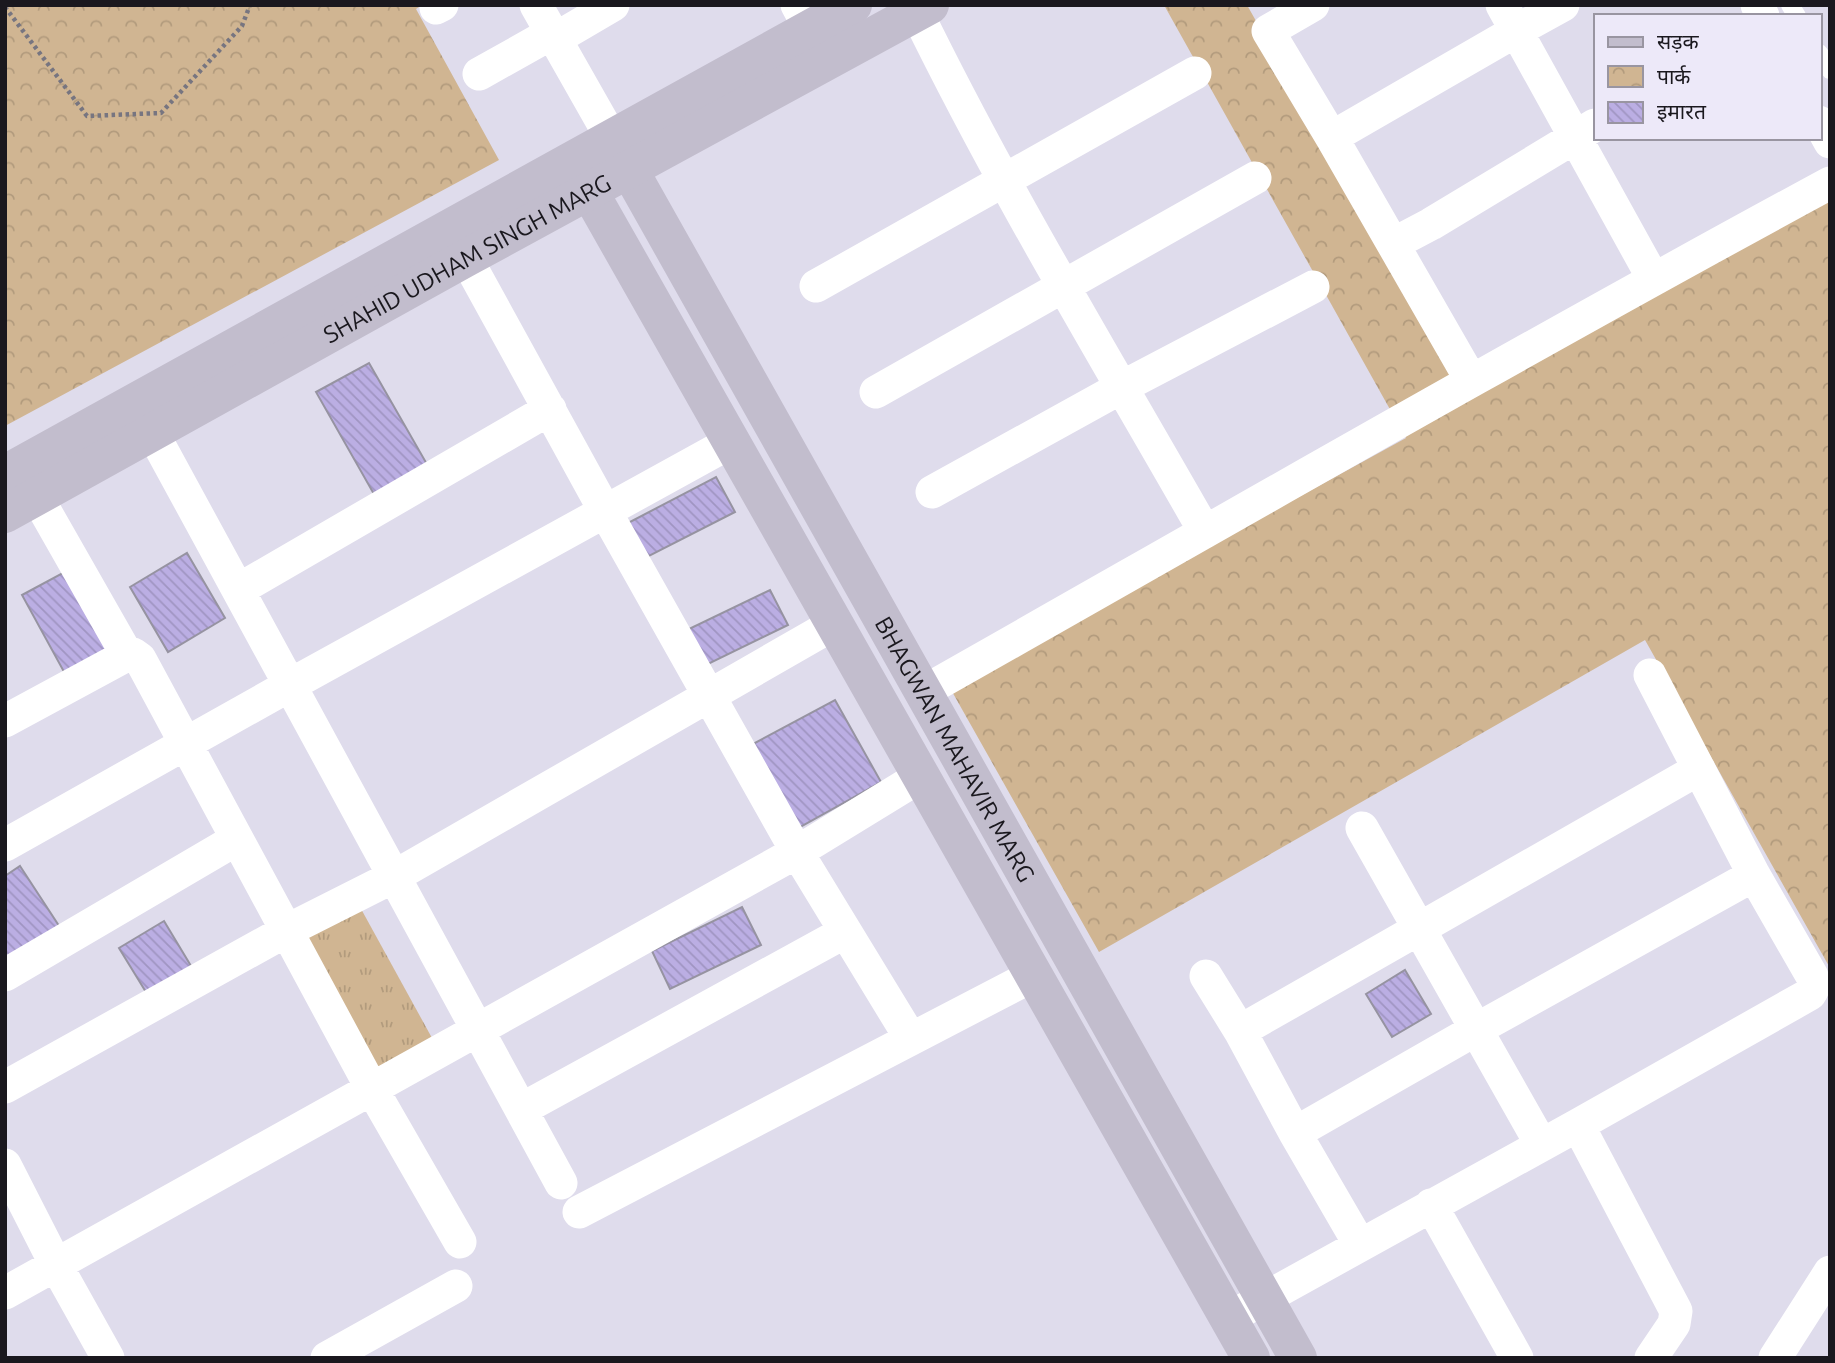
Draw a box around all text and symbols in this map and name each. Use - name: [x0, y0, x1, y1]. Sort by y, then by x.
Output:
- legend: [1594, 14, 1821, 140]
- text: सड़क: [1657, 29, 1699, 53]
- text: पार्क: [1657, 64, 1691, 88]
- text: इमारत: [1657, 99, 1707, 123]
- street label: SHAHID UDHAM SINGH MARG: [319, 168, 615, 348]
- street label: BHAGWAN MAHAVIR MARG: [870, 612, 1041, 886]

